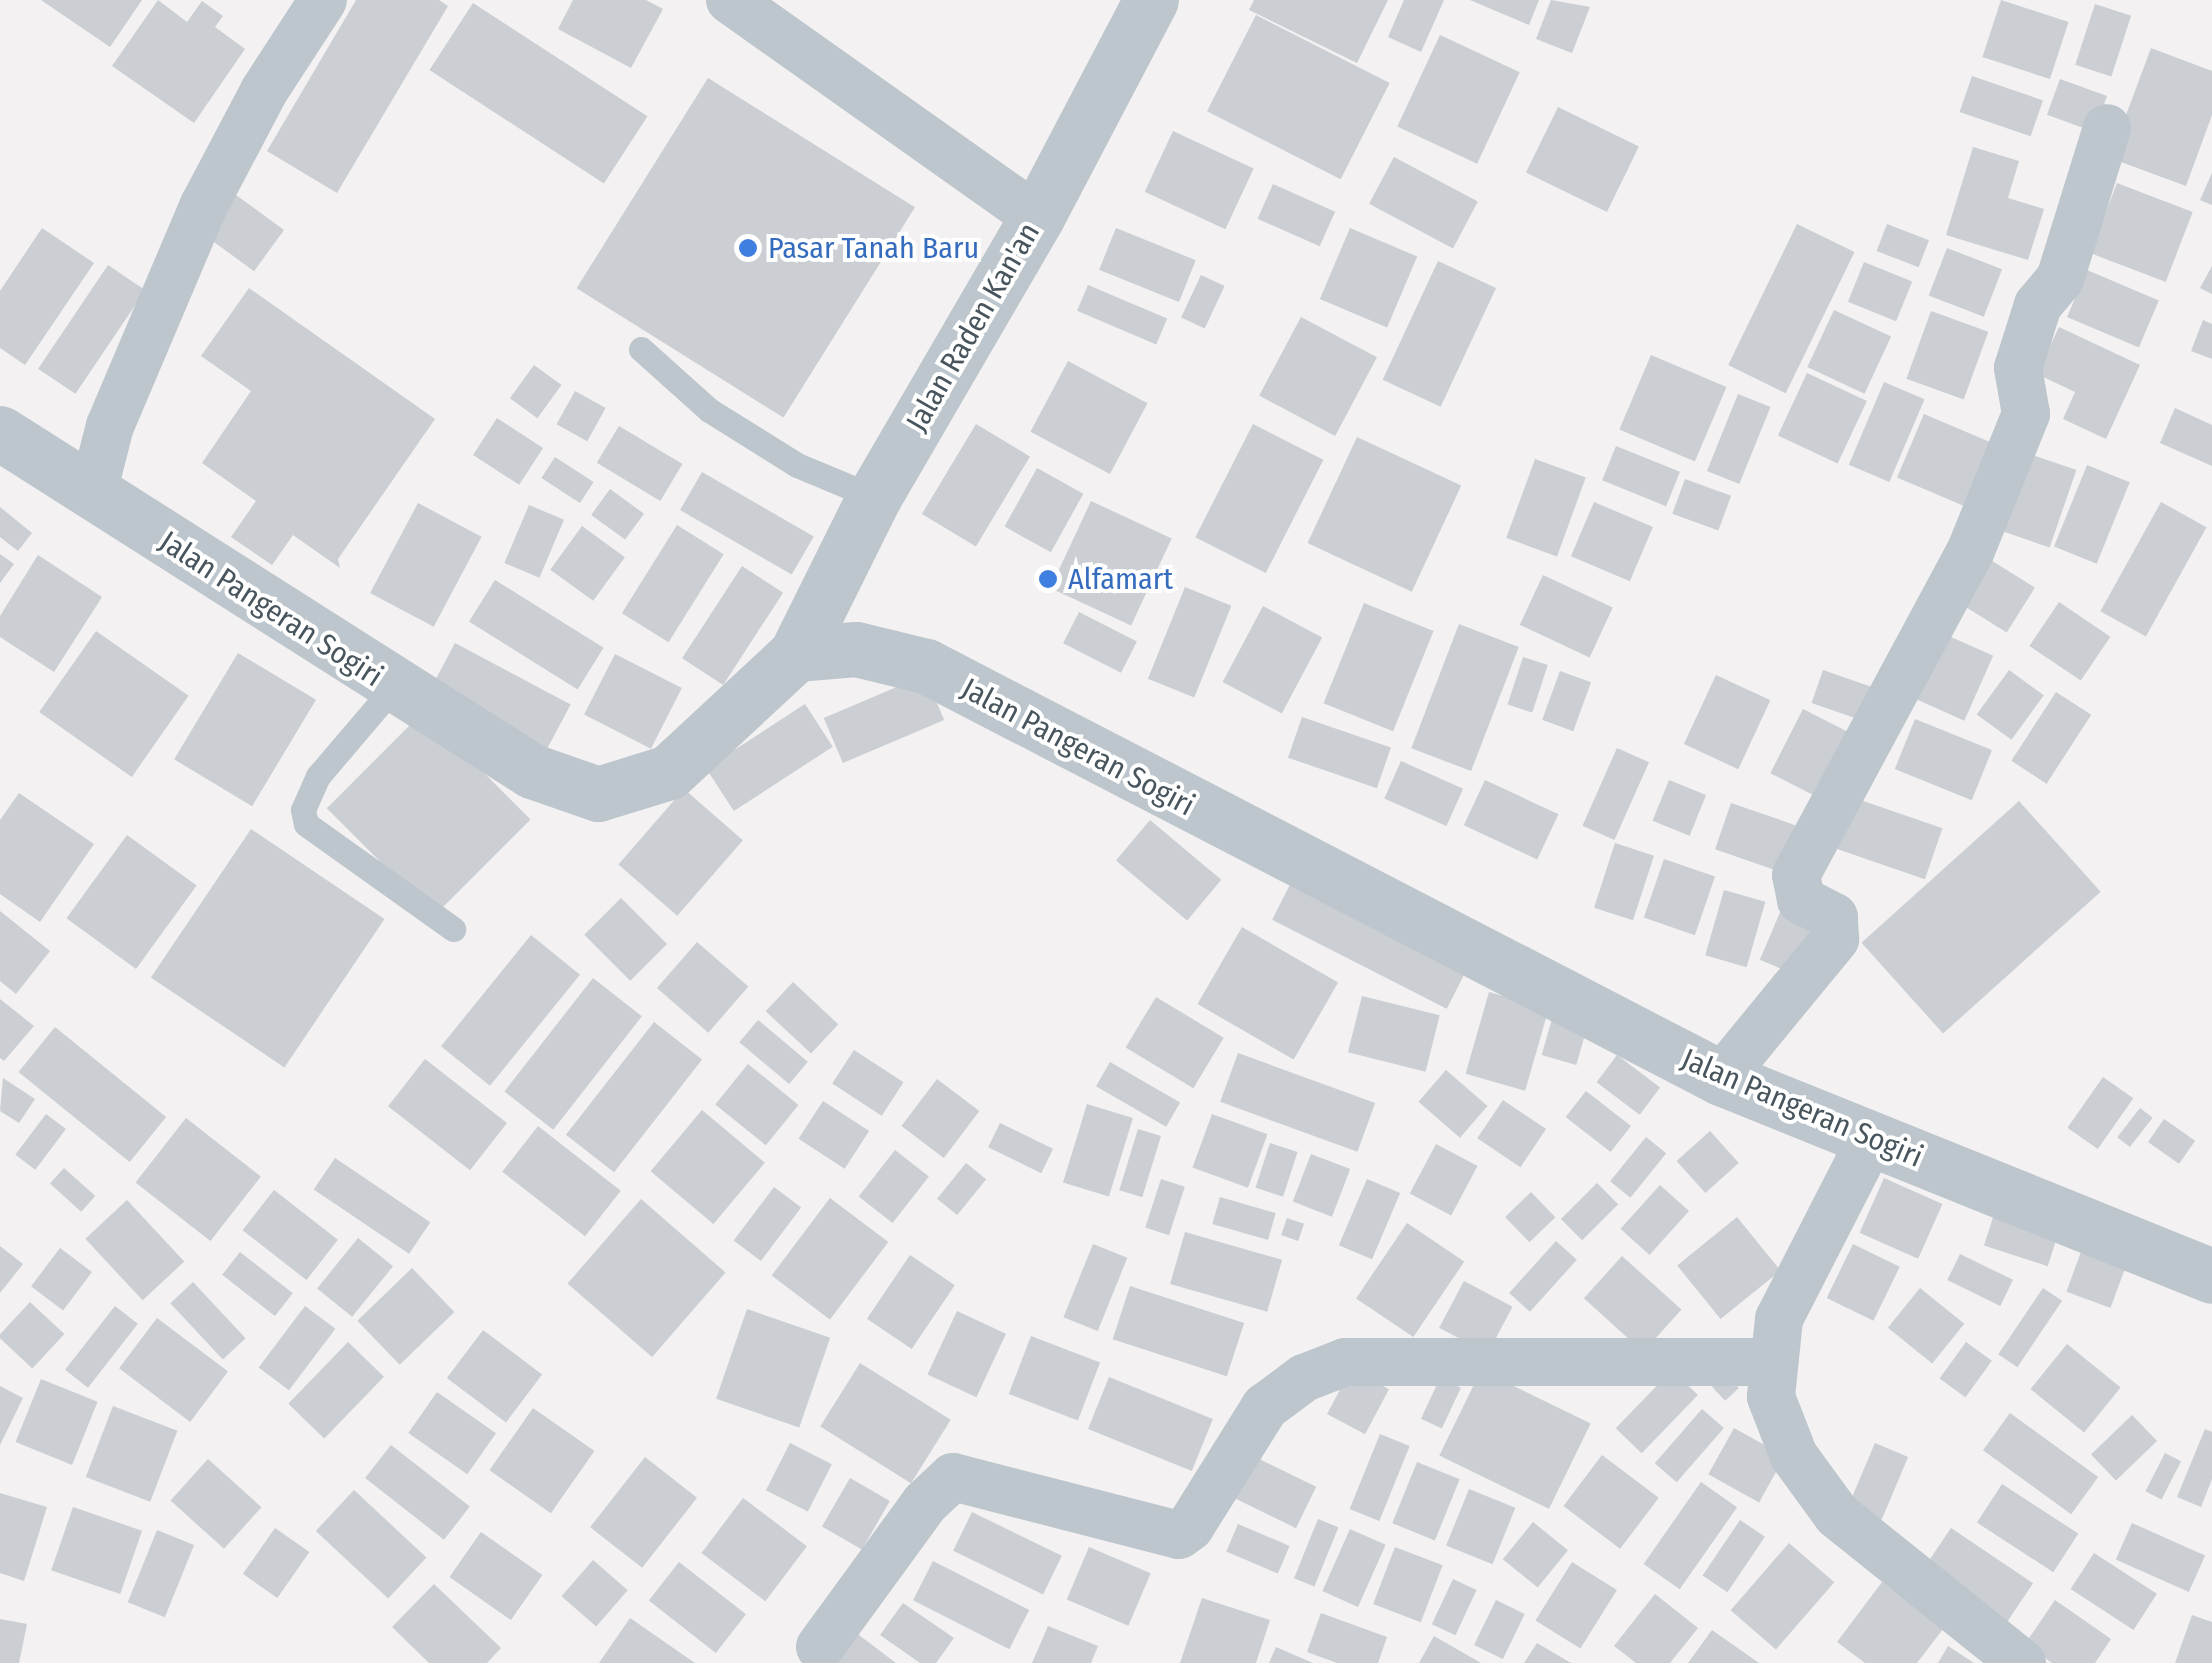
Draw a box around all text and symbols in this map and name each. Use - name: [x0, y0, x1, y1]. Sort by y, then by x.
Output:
- street label: Jalan Raden Kan'an: [899, 216, 1047, 438]
- place label: Pasar Tanah Baru: [768, 230, 979, 266]
- marker: Pasar Tanah Baru: [737, 237, 759, 259]
- street label: Jalan Pangeran Sogiri: [153, 524, 389, 694]
- place label: Alfamart: [1068, 561, 1173, 597]
- marker: Alfamart: [1037, 568, 1059, 590]
- street label: Jalan Pangeran Sogiri: [955, 670, 1201, 824]
- street label: Jalan Pangeran Sogiri: [1676, 1041, 1928, 1175]

